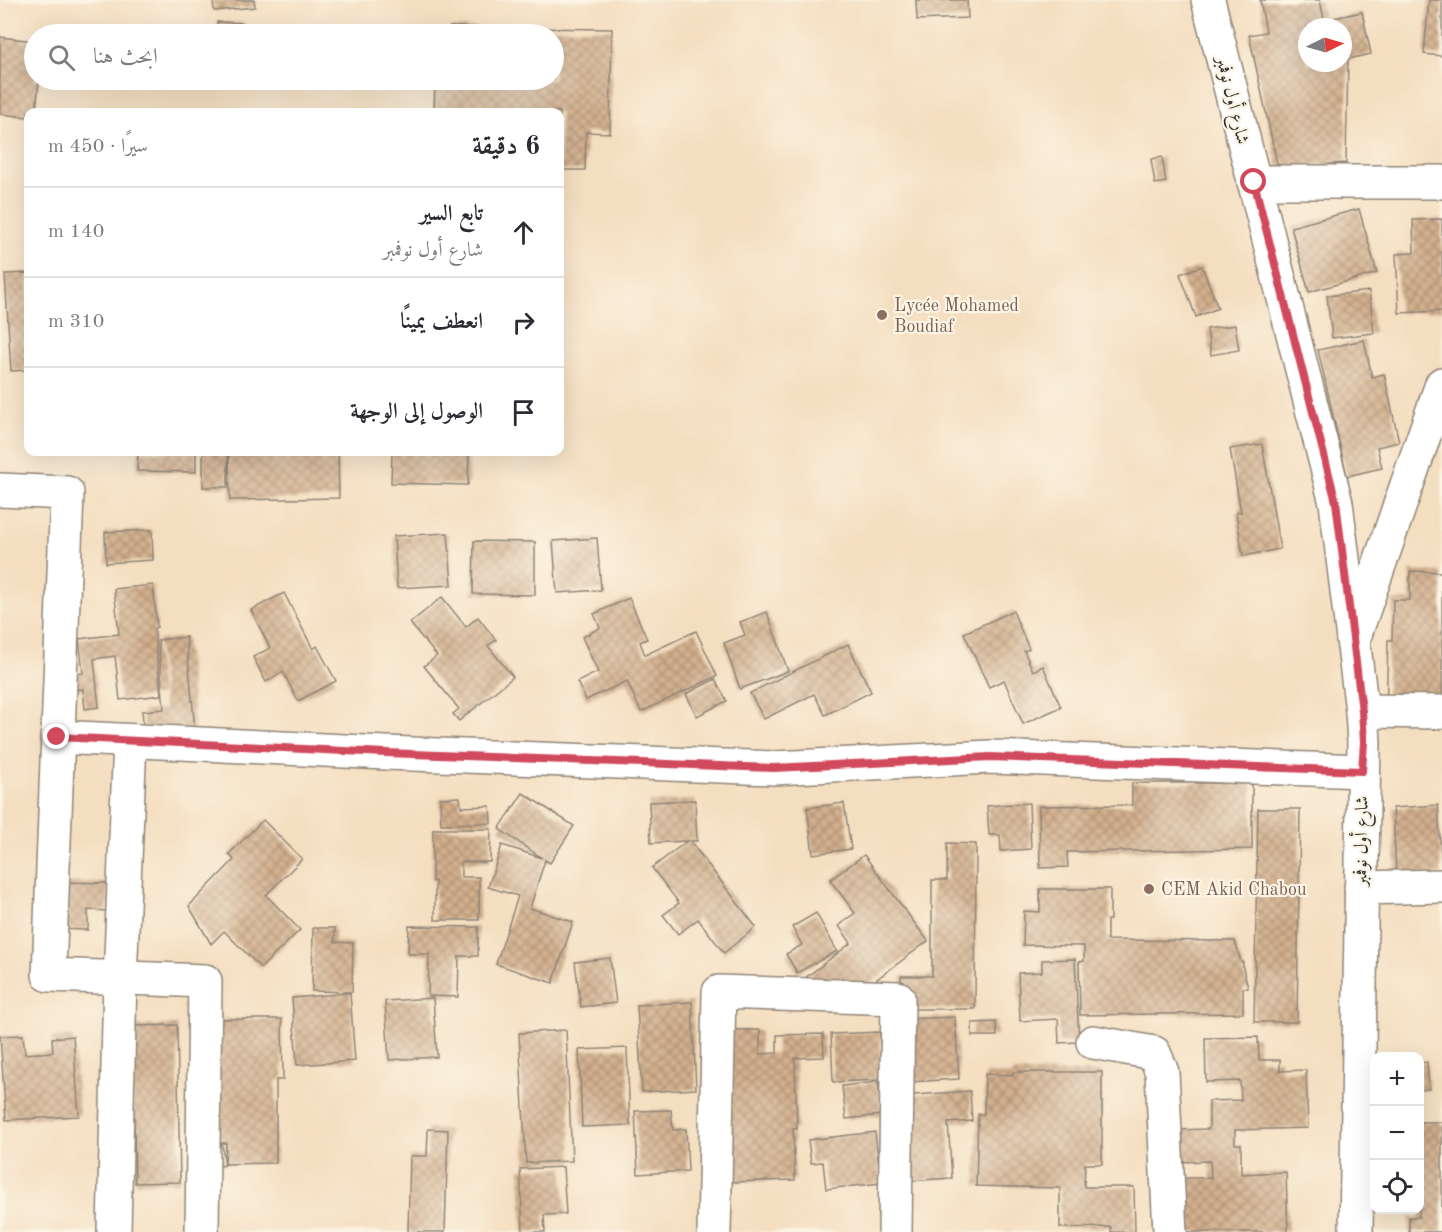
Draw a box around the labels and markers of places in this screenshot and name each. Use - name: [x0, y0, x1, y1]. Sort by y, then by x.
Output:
- place label: Lycée Mohamed Boudiaf: [894, 297, 1019, 336]
- marker: Lycée Mohamed Boudiaf: [875, 308, 889, 322]
- place label: CEM Akid Chabou: [1161, 881, 1307, 899]
- marker: CEM Akid Chabou: [1142, 882, 1156, 896]

